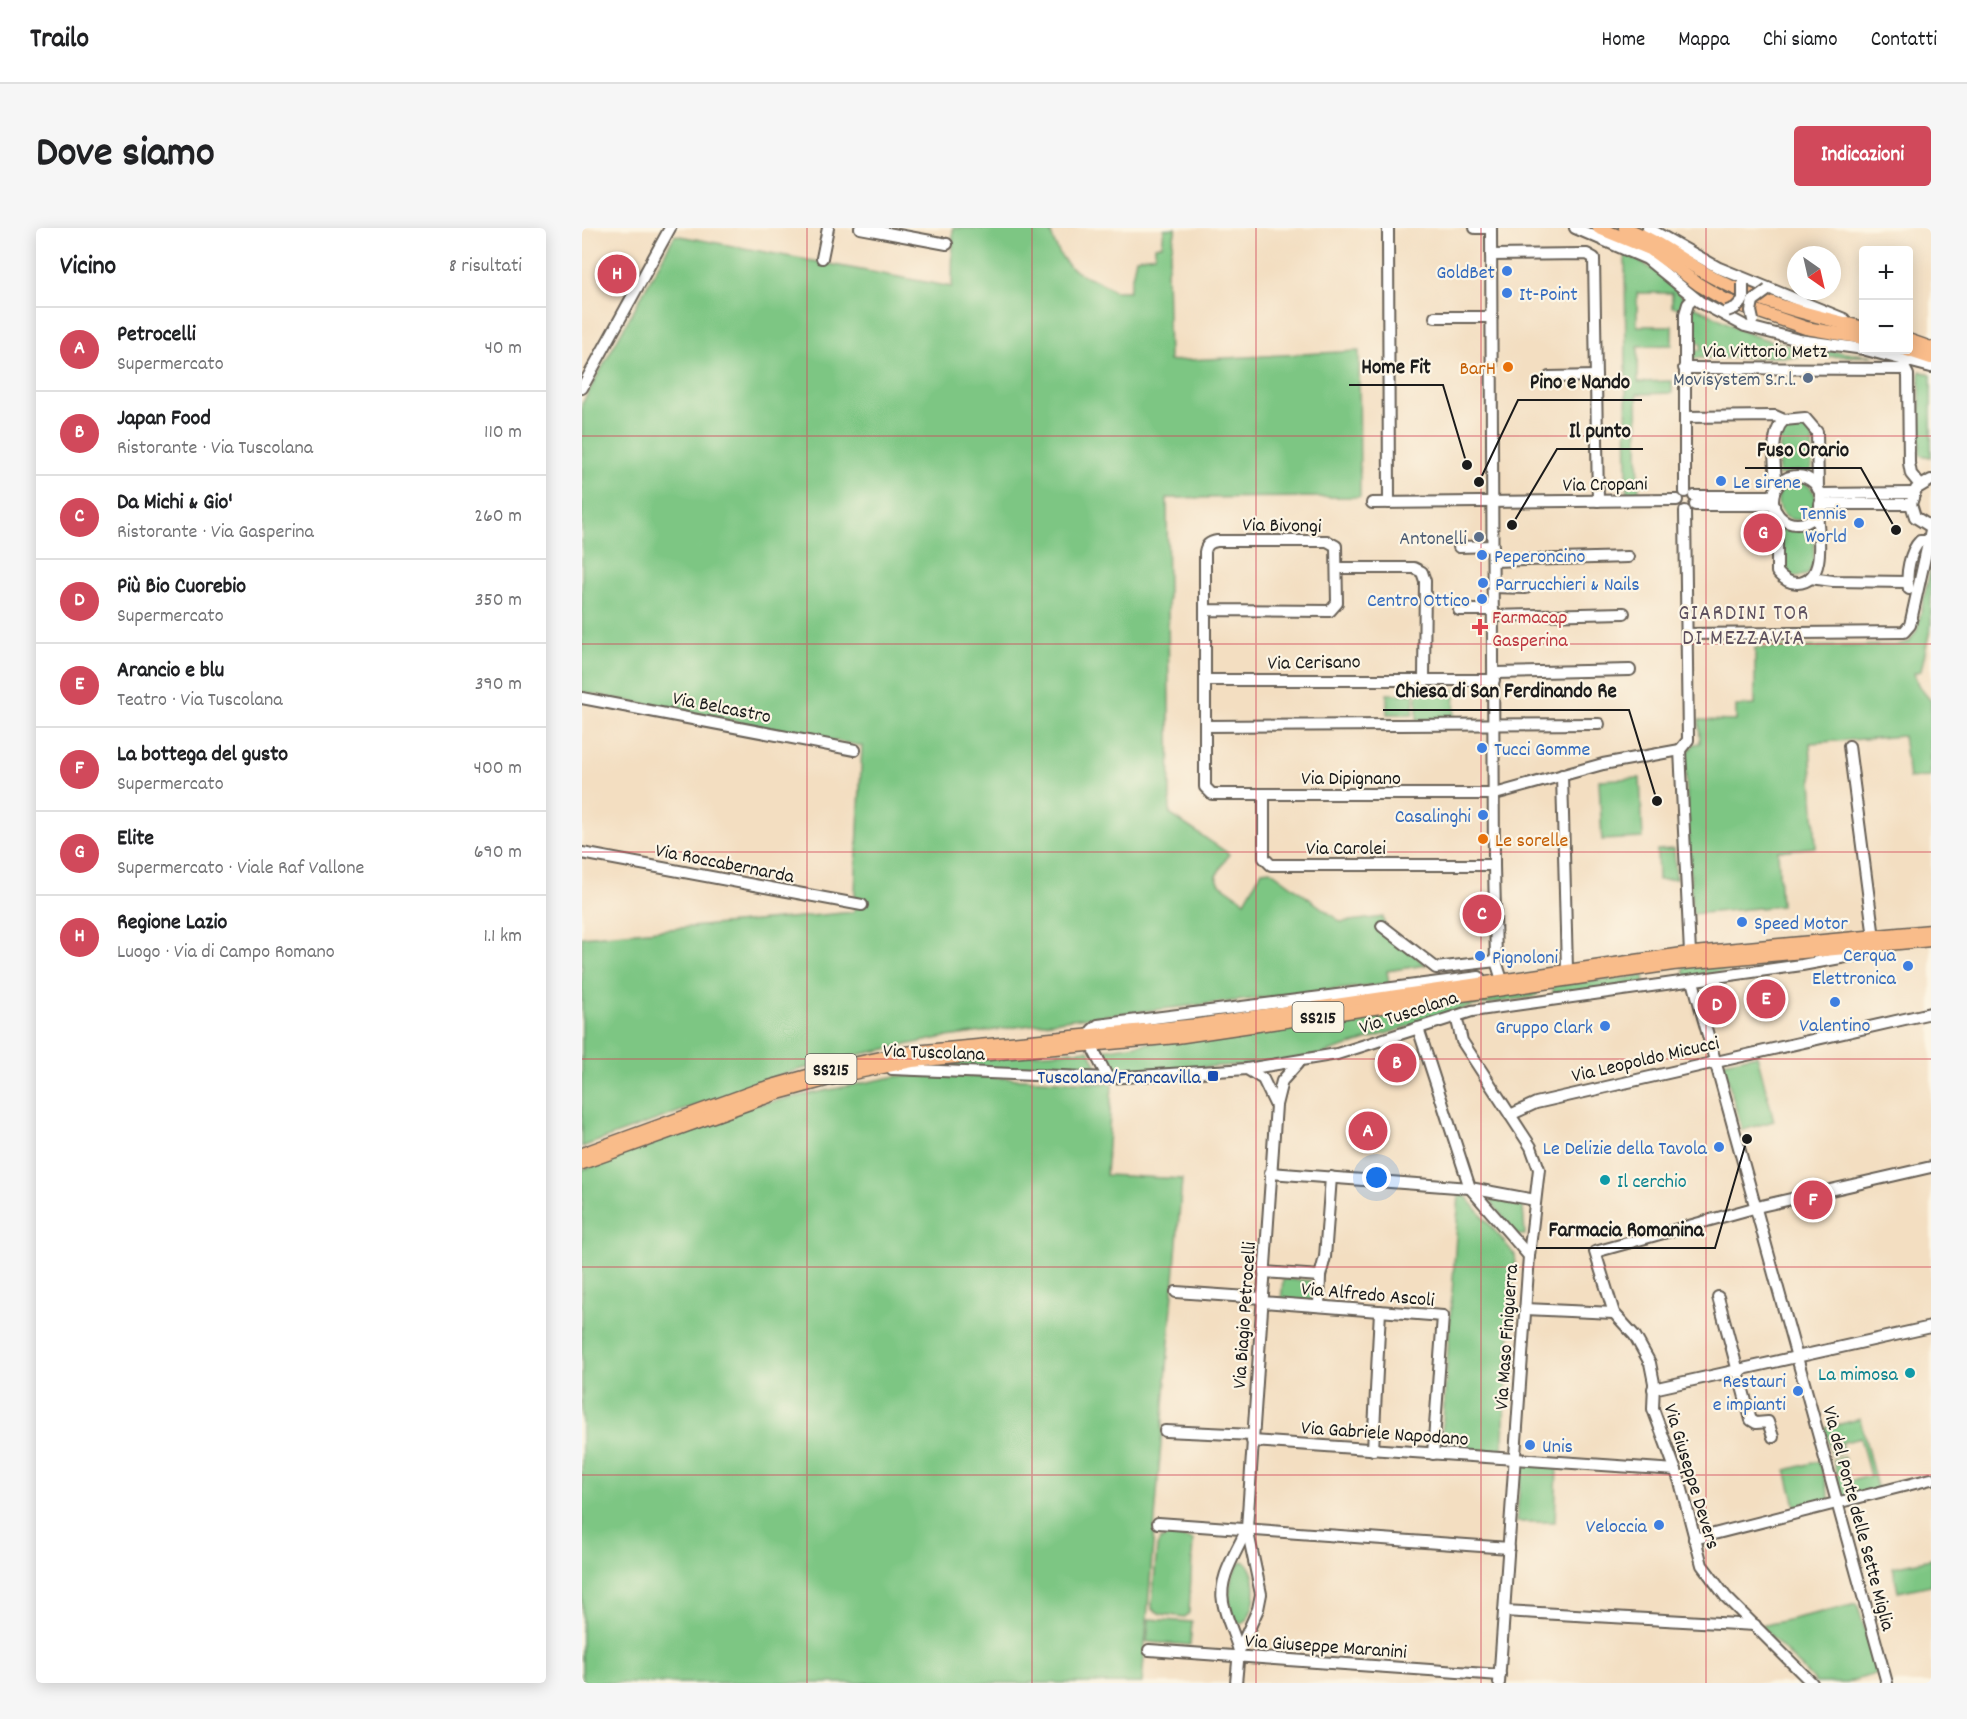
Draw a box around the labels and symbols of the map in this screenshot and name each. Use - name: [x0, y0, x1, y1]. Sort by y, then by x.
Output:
- north arrow: [1787, 246, 1841, 300]
- pin: H: [597, 252, 636, 296]
- place label: GoldBet: [1436, 260, 1495, 288]
- marker: GoldBet: [1500, 264, 1514, 278]
- place label: It-Point: [1519, 282, 1578, 310]
- marker: It-Point: [1500, 286, 1514, 300]
- street label: Via Vittorio Metz: [1703, 339, 1828, 367]
- callout: Home Fit: [1349, 346, 1443, 385]
- text: Home Fit: [1361, 354, 1431, 384]
- place label: BarH: [1459, 356, 1496, 384]
- marker: BarH: [1501, 360, 1515, 374]
- callout: Pino e Nando: [1518, 361, 1642, 400]
- place label: Movisystem S.r.l.: [1673, 367, 1796, 395]
- text: Pino e Nando: [1530, 369, 1630, 399]
- marker: Movisystem S.r.l.: [1801, 371, 1815, 385]
- callout: Il punto: [1557, 410, 1643, 449]
- text: Il punto: [1569, 418, 1631, 448]
- callout: Fuso Orario: [1745, 429, 1861, 468]
- text: Fuso Orario: [1757, 437, 1849, 467]
- place label: Le sirene: [1733, 470, 1801, 498]
- street label: Via Cropani: [1562, 471, 1648, 501]
- marker: Le sirene: [1714, 474, 1728, 488]
- place label: Tennis World: [1800, 501, 1847, 552]
- pin: G: [1744, 510, 1782, 556]
- street label: Via Bivongi: [1242, 512, 1322, 542]
- marker: Tennis World: [1852, 516, 1866, 530]
- place label: Antonelli: [1399, 526, 1467, 554]
- marker: Antonelli: [1472, 530, 1486, 544]
- place label: Peperoncino: [1494, 544, 1585, 572]
- marker: Peperoncino: [1475, 548, 1489, 562]
- place label: Parrucchieri & Nails: [1495, 572, 1640, 600]
- marker: Parrucchieri & Nails: [1476, 576, 1490, 590]
- place label: Centro Ottico: [1367, 588, 1470, 616]
- marker: Centro Ottico: [1475, 592, 1489, 606]
- district label: GIARDINI TOR DI MEZZAVIA: [1678, 599, 1810, 655]
- place label: Farmacap Gasperina: [1492, 605, 1568, 656]
- marker: Farmacap Gasperina: [1473, 620, 1487, 634]
- street label: Via Cerisano: [1267, 649, 1361, 679]
- callout: Chiesa di San Ferdinando Re: [1383, 671, 1629, 710]
- text: Chiesa di San Ferdinando Re: [1395, 678, 1617, 708]
- street label: Via Belcastro: [670, 686, 773, 732]
- place label: Tucci Gomme: [1494, 737, 1590, 765]
- marker: Tucci Gomme: [1475, 741, 1489, 755]
- street label: Via Dipignano: [1301, 766, 1401, 794]
- place label: Casalinghi: [1395, 804, 1471, 832]
- marker: Casalinghi: [1476, 808, 1490, 822]
- place label: Le sorelle: [1495, 828, 1569, 856]
- marker: Le sorelle: [1476, 832, 1490, 846]
- street label: Via Carolei: [1306, 836, 1386, 864]
- street label: Via Roccabernarda: [653, 838, 797, 892]
- pin: C: [1462, 892, 1502, 936]
- place label: Speed Motor: [1754, 911, 1848, 939]
- marker: Speed Motor: [1735, 915, 1749, 929]
- place label: Cerqua Elettronica: [1812, 943, 1897, 994]
- place label: Pignoloni: [1492, 945, 1559, 973]
- marker: Pignoloni: [1473, 949, 1487, 963]
- marker: Cerqua Elettronica: [1901, 959, 1915, 973]
- pin: E: [1746, 976, 1786, 1022]
- pin: D: [1698, 982, 1736, 1028]
- street label: Via Tuscolana: [1356, 985, 1462, 1043]
- marker: Valentino: [1828, 995, 1842, 1009]
- road number: SS215: [1292, 1002, 1344, 1032]
- place label: Valentino: [1800, 1013, 1871, 1041]
- place label: Gruppo Clark: [1495, 1015, 1593, 1043]
- marker: Gruppo Clark: [1598, 1019, 1612, 1033]
- street label: Via Leopoldo Micucci: [1569, 1030, 1723, 1092]
- street label: Via Tuscolana: [882, 1038, 986, 1070]
- pin: B: [1378, 1040, 1416, 1086]
- road number: SS215: [806, 1054, 856, 1084]
- place label: Tuscolana/Francavilla: [1037, 1065, 1202, 1093]
- marker: Tuscolana/Francavilla: [1206, 1069, 1220, 1083]
- pin: A: [1348, 1108, 1388, 1154]
- place label: Le Delizie della Tavola: [1543, 1136, 1708, 1164]
- marker: Le Delizie della Tavola: [1712, 1140, 1726, 1154]
- your location: [1362, 1163, 1391, 1192]
- place label: Il cerchio: [1617, 1169, 1687, 1197]
- marker: Il cerchio: [1598, 1173, 1612, 1187]
- pin: F: [1794, 1178, 1832, 1222]
- callout: Farmacia Romanina: [1536, 1209, 1715, 1248]
- text: Farmacia Romanina: [1548, 1217, 1705, 1247]
- street label: Via Biagio Petrocelli: [1227, 1240, 1265, 1390]
- street label: Via Maso Finiguerra: [1489, 1263, 1527, 1411]
- street label: Via Alfredo Ascoli: [1300, 1276, 1436, 1316]
- place label: La mimosa: [1818, 1362, 1899, 1390]
- marker: La mimosa: [1903, 1366, 1917, 1380]
- place label: Restauri e impianti: [1713, 1369, 1786, 1420]
- marker: Restauri e impianti: [1791, 1384, 1805, 1398]
- street label: Via Giuseppe Devers: [1655, 1401, 1726, 1553]
- street label: Via del Ponte delle Sette Miglia: [1814, 1403, 1901, 1635]
- street label: Via Gabriele Napodano: [1300, 1415, 1469, 1455]
- place label: Unis: [1542, 1434, 1573, 1462]
- marker: Unis: [1523, 1438, 1537, 1452]
- place label: Veloccia: [1586, 1514, 1648, 1542]
- marker: Veloccia: [1652, 1518, 1666, 1532]
- street label: Via Giuseppe Maranini: [1244, 1628, 1408, 1668]

